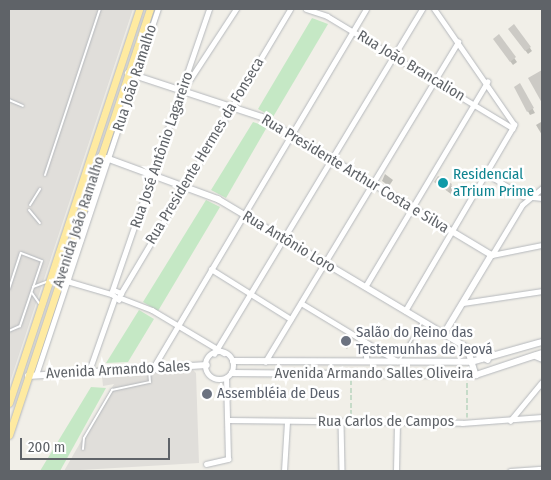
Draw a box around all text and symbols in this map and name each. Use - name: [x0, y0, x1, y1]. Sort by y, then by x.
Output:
- street label: Rua João Ramalho: [109, 22, 161, 134]
- street label: Rua João Brancalion: [354, 27, 468, 105]
- street label: Rua Presidente Hermes da Fonseca: [142, 54, 268, 248]
- street label: Rua José Antônio Lagareiro: [127, 69, 197, 231]
- street label: Rua Presidente Arthur Costa e Silva: [258, 111, 452, 237]
- street label: Avenida João Ramalho: [49, 154, 109, 290]
- place label: Residencial aTrium Prime: [453, 165, 534, 200]
- marker: Residencial aTrium Prime: [437, 177, 449, 189]
- street label: Rua Antônio Loro: [239, 207, 339, 277]
- place label: Salão do Reino das Testemunhas de Jeová: [356, 323, 493, 358]
- marker: Salão do Reino das Testemunhas de Jeová: [340, 335, 352, 347]
- street label: Avenida Armando Sales: [46, 357, 190, 383]
- street label: Avenida Armando Salles Oliveira: [275, 365, 473, 383]
- place label: Assembléia de Deus: [217, 385, 340, 403]
- marker: Assembléia de Deus: [201, 388, 213, 400]
- street label: Rua Carlos de Campos: [318, 413, 454, 431]
- scale bar: [22, 428, 172, 460]
- text: 200 m: [28, 438, 65, 456]

